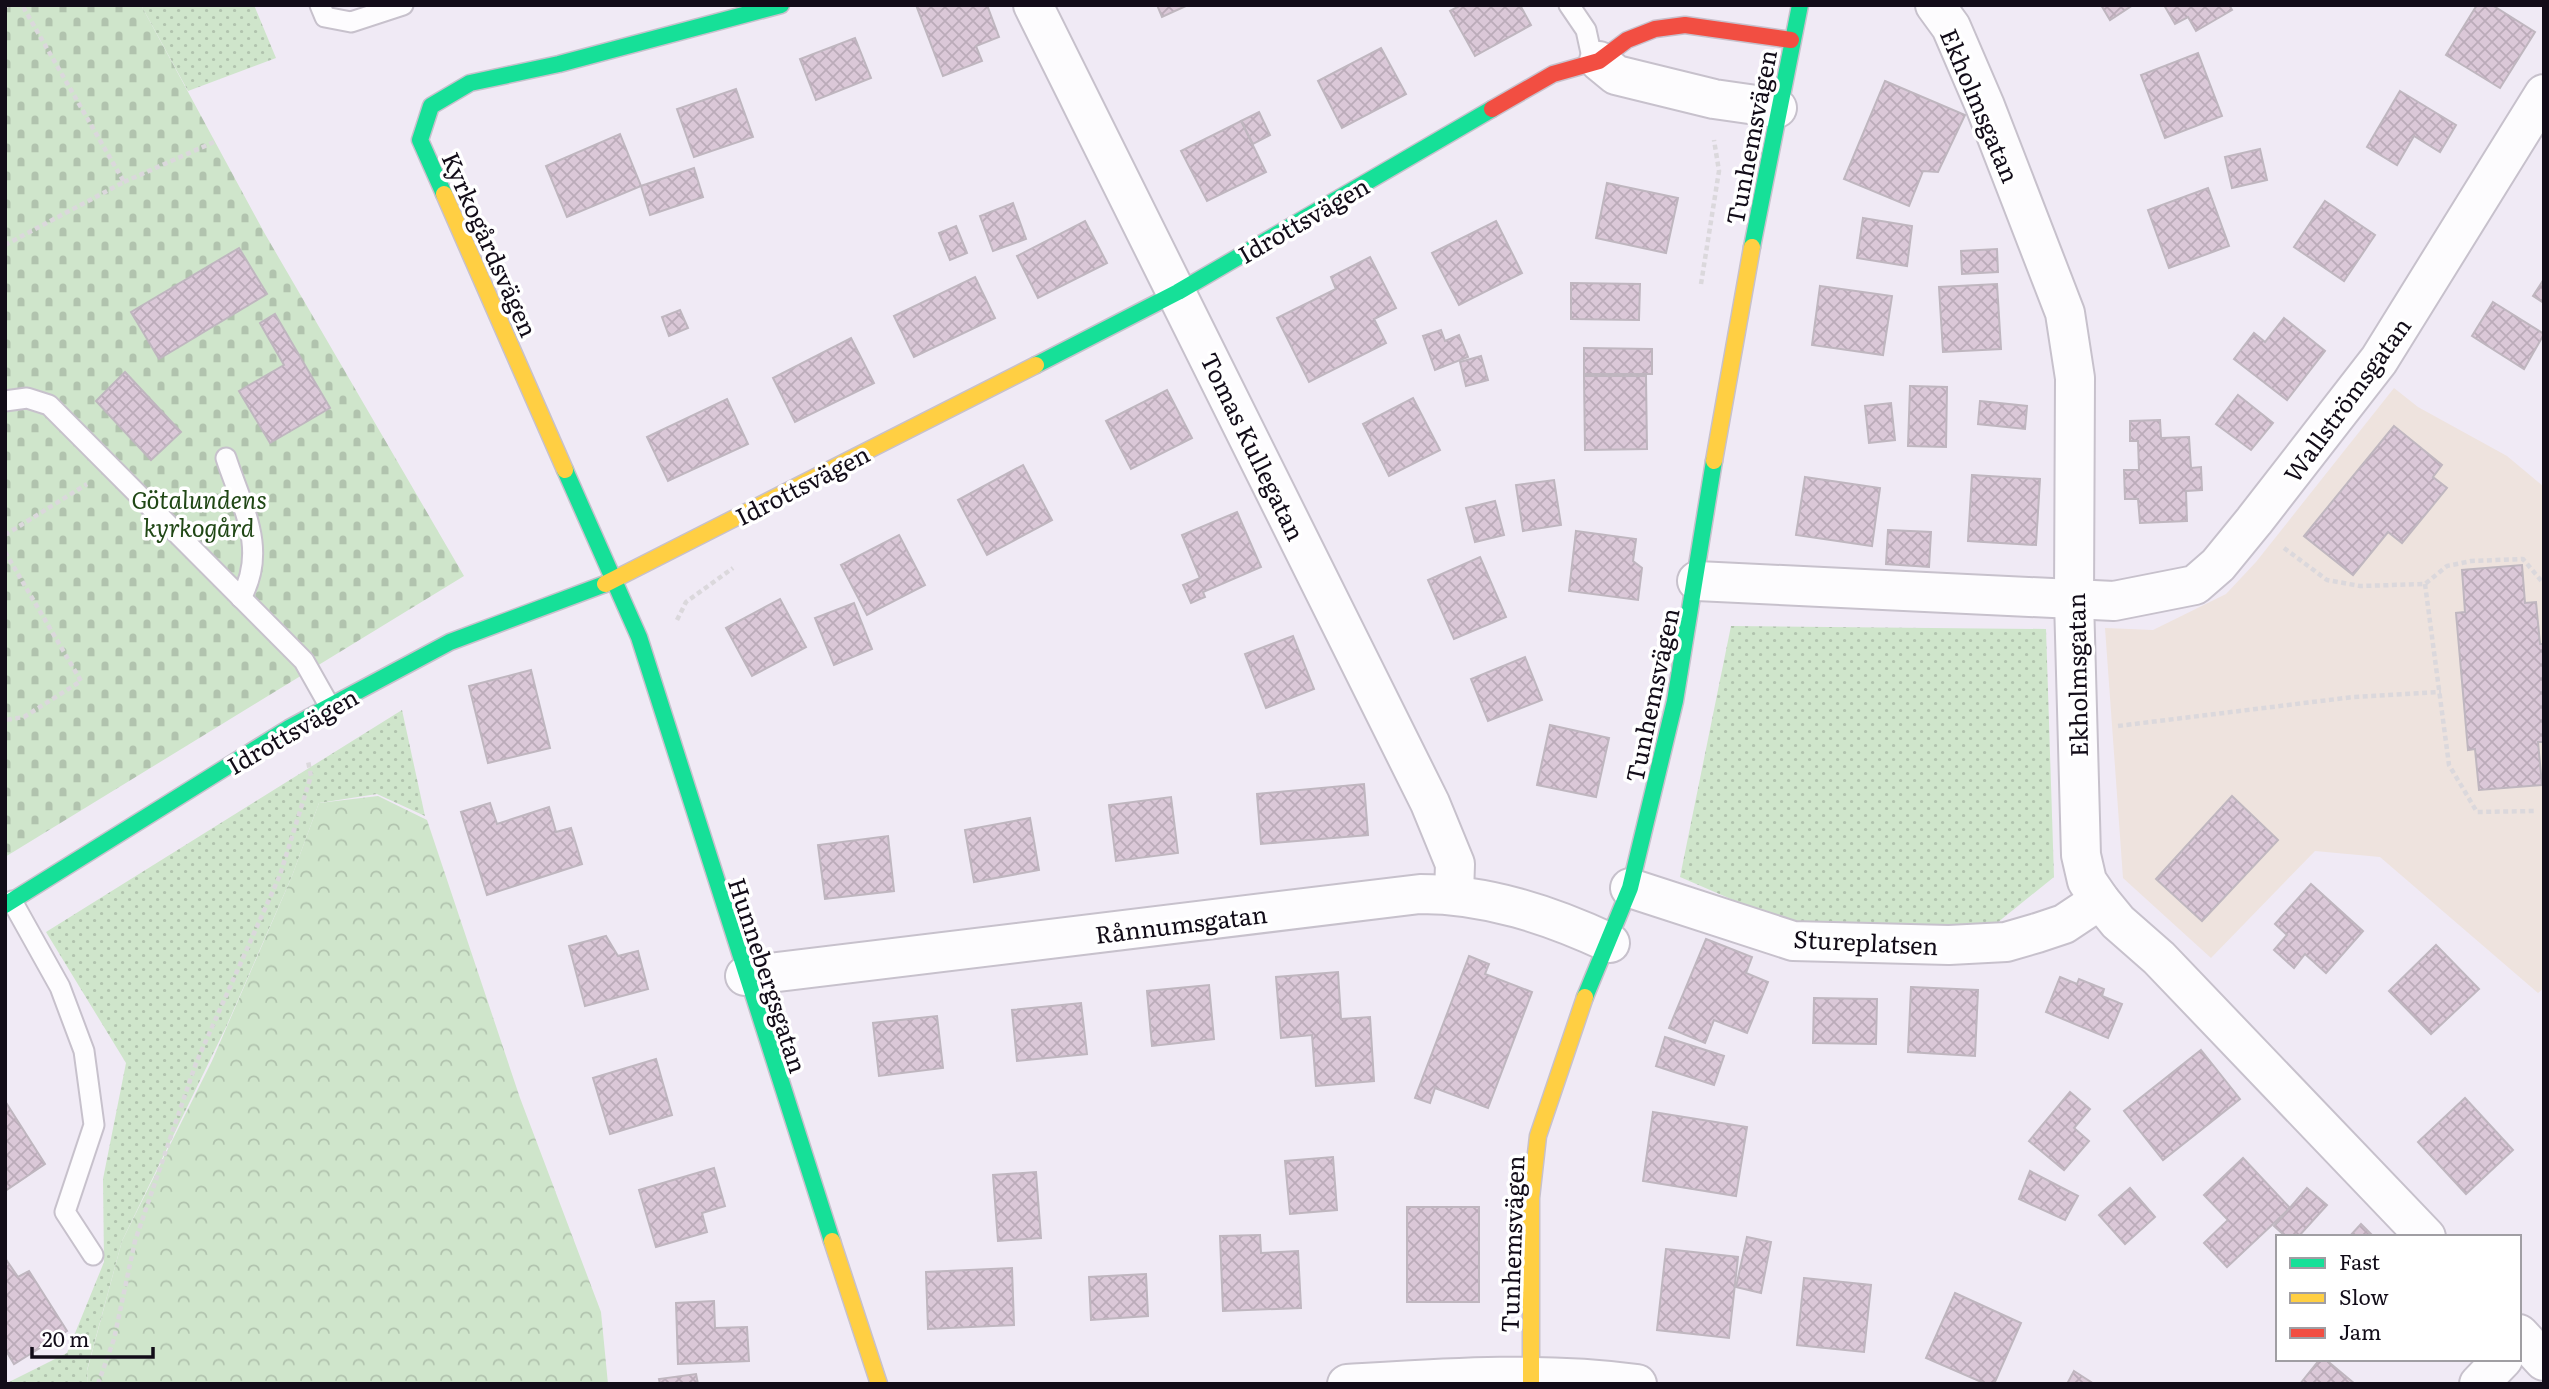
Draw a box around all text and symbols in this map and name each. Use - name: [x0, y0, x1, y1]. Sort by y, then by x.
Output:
- street label: Ekholmsgatan: [1933, 22, 2029, 188]
- street label: Tunhemsvägen: [1716, 46, 1784, 228]
- street label: Kyrkogårdsvägen: [435, 146, 548, 342]
- street label: Idrottsvägen: [1231, 167, 1375, 271]
- street label: Wallströmsgatan: [2274, 309, 2418, 489]
- street label: Tomas Kullegatan: [1193, 346, 1315, 546]
- street label: Idrottsvägen: [729, 435, 875, 533]
- park label: Götalundens kyrkogård: [131, 481, 267, 544]
- street label: Ekholmsgatan: [2057, 592, 2095, 758]
- street label: Tunhemsvägen: [1615, 604, 1687, 786]
- street label: Idrottsvägen: [220, 678, 364, 782]
- street label: Hunnebergsgatan: [721, 873, 817, 1077]
- street label: Rånnumsgatan: [1093, 895, 1269, 951]
- street label: Stureplatsen: [1793, 920, 1939, 962]
- street label: Tunhemsvägen: [1490, 1154, 1532, 1333]
- legend: [2276, 1235, 2521, 1361]
- text: Fast: [2339, 1245, 2380, 1276]
- text: Slow: [2339, 1280, 2389, 1311]
- text: Jam: [2339, 1315, 2381, 1346]
- scale bar: [32, 1316, 152, 1360]
- text: 20 m: [42, 1322, 89, 1353]

